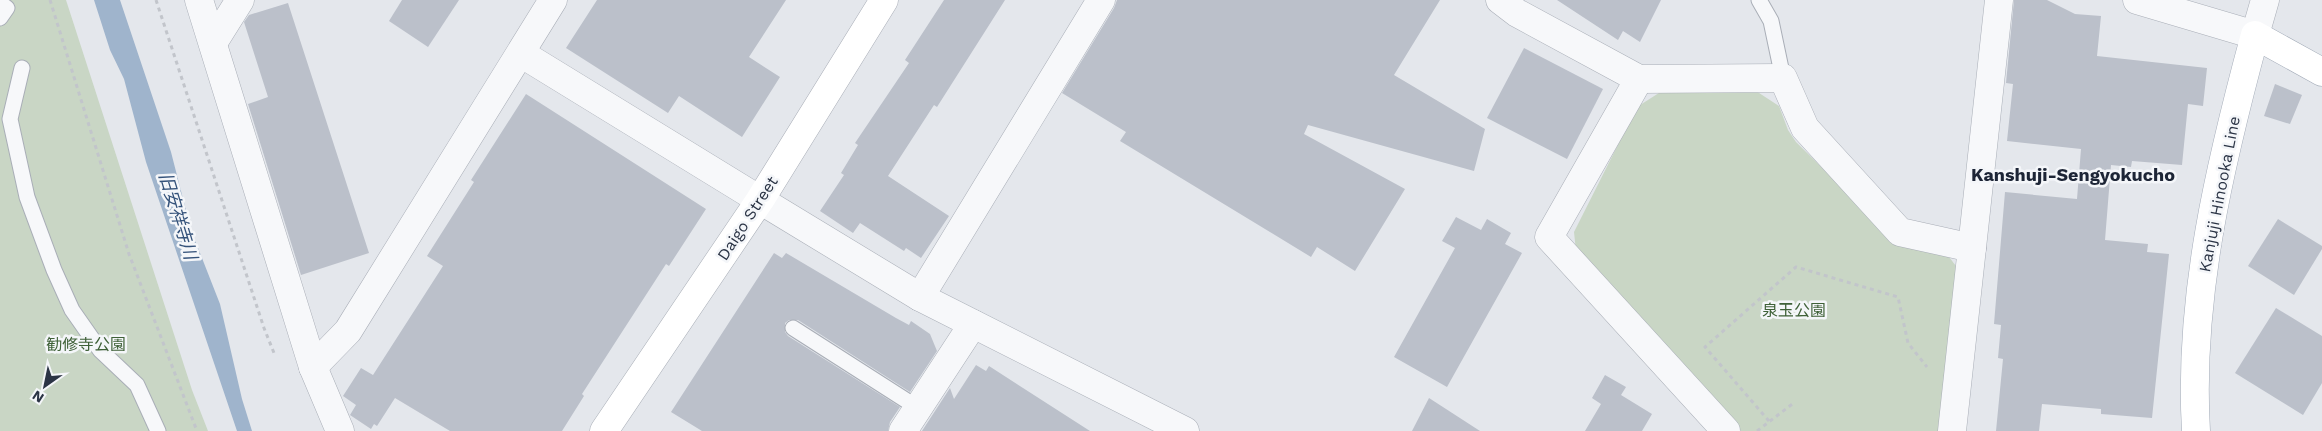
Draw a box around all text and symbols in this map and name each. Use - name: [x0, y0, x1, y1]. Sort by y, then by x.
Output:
- street label: Kanjuji Hinooka Line: [2195, 115, 2244, 274]
- district label: Kanshuji-Sengyokucho: [1971, 164, 2175, 185]
- water label: 旧安祥寺川: [155, 170, 202, 264]
- street label: Daigo Street: [713, 172, 782, 264]
- park label: 泉玉公園: [1762, 301, 1826, 320]
- park label: 勧修寺公園: [46, 335, 126, 354]
- north arrow: [20, 361, 70, 411]
- text: N: [29, 387, 47, 406]

